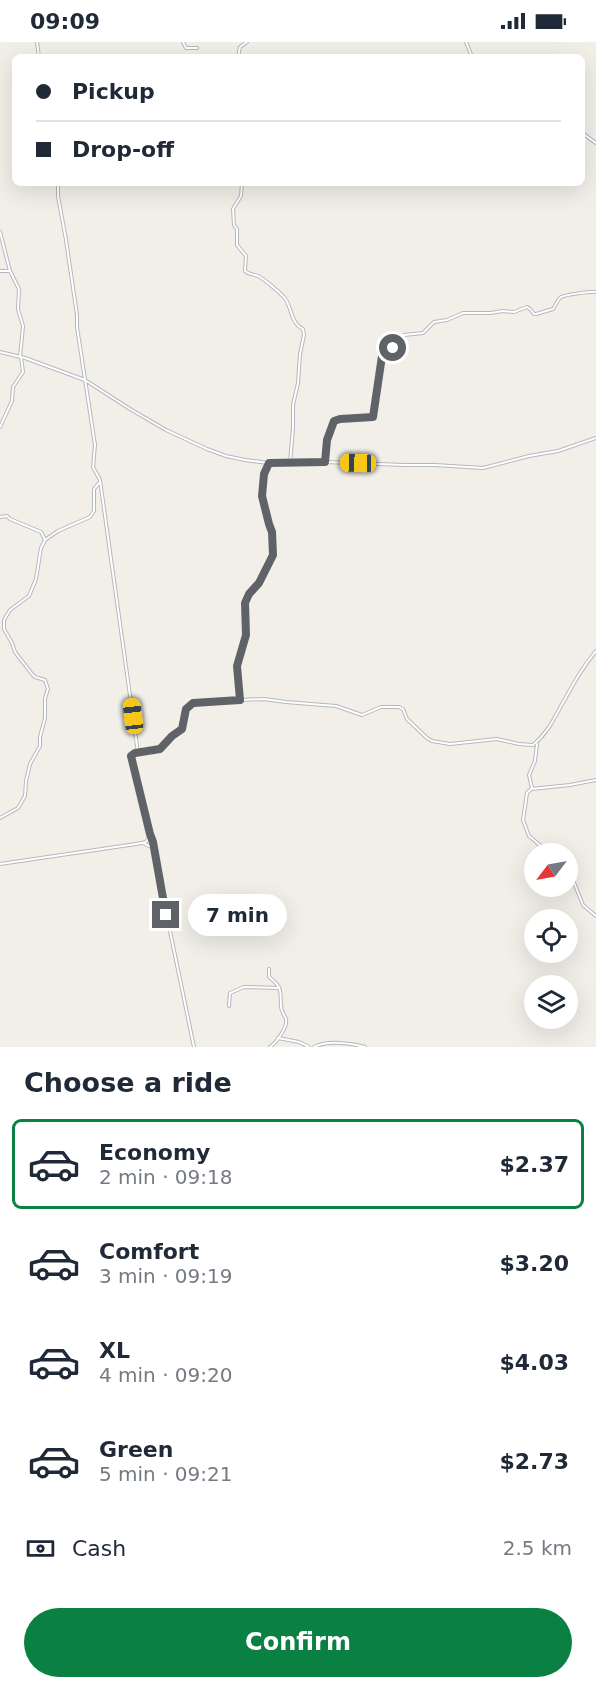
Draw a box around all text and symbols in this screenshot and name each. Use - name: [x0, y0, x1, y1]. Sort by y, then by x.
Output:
- text: 09:09: [30, 9, 100, 34]
- text: Pickup: [72, 79, 155, 104]
- text: Drop-off: [72, 137, 174, 162]
- route start: [379, 334, 406, 361]
- car: [340, 454, 376, 472]
- car: [122, 697, 144, 735]
- north arrow: [524, 843, 578, 897]
- map controls: [524, 843, 578, 1029]
- callout: 7 min: [187, 894, 286, 936]
- route end: [152, 901, 179, 928]
- text: 7 min: [206, 903, 269, 927]
- button: locate: [524, 909, 578, 963]
- button: layers: [524, 975, 578, 1029]
- text: Choose a ride: [24, 1067, 232, 1098]
- icon: car: [27, 1137, 81, 1191]
- text: Economy: [99, 1140, 210, 1165]
- text: $2.37: [499, 1152, 569, 1177]
- text: 2 min · 09:18: [99, 1165, 233, 1189]
- icon: car: [27, 1236, 81, 1290]
- text: Comfort: [99, 1239, 199, 1264]
- text: $3.20: [499, 1251, 569, 1276]
- text: 3 min · 09:19: [99, 1264, 233, 1288]
- icon: car: [27, 1335, 81, 1389]
- text: XL: [99, 1338, 130, 1363]
- text: $4.03: [499, 1350, 569, 1375]
- text: 4 min · 09:20: [99, 1363, 233, 1387]
- icon: car: [27, 1434, 81, 1488]
- text: Green: [99, 1437, 173, 1462]
- text: $2.73: [499, 1449, 569, 1474]
- text: 5 min · 09:21: [99, 1462, 233, 1486]
- icon: cash: [24, 1532, 57, 1565]
- text: Cash: [72, 1536, 126, 1561]
- text: 2.5 km: [503, 1536, 572, 1560]
- button: Confirm: [24, 1608, 572, 1677]

